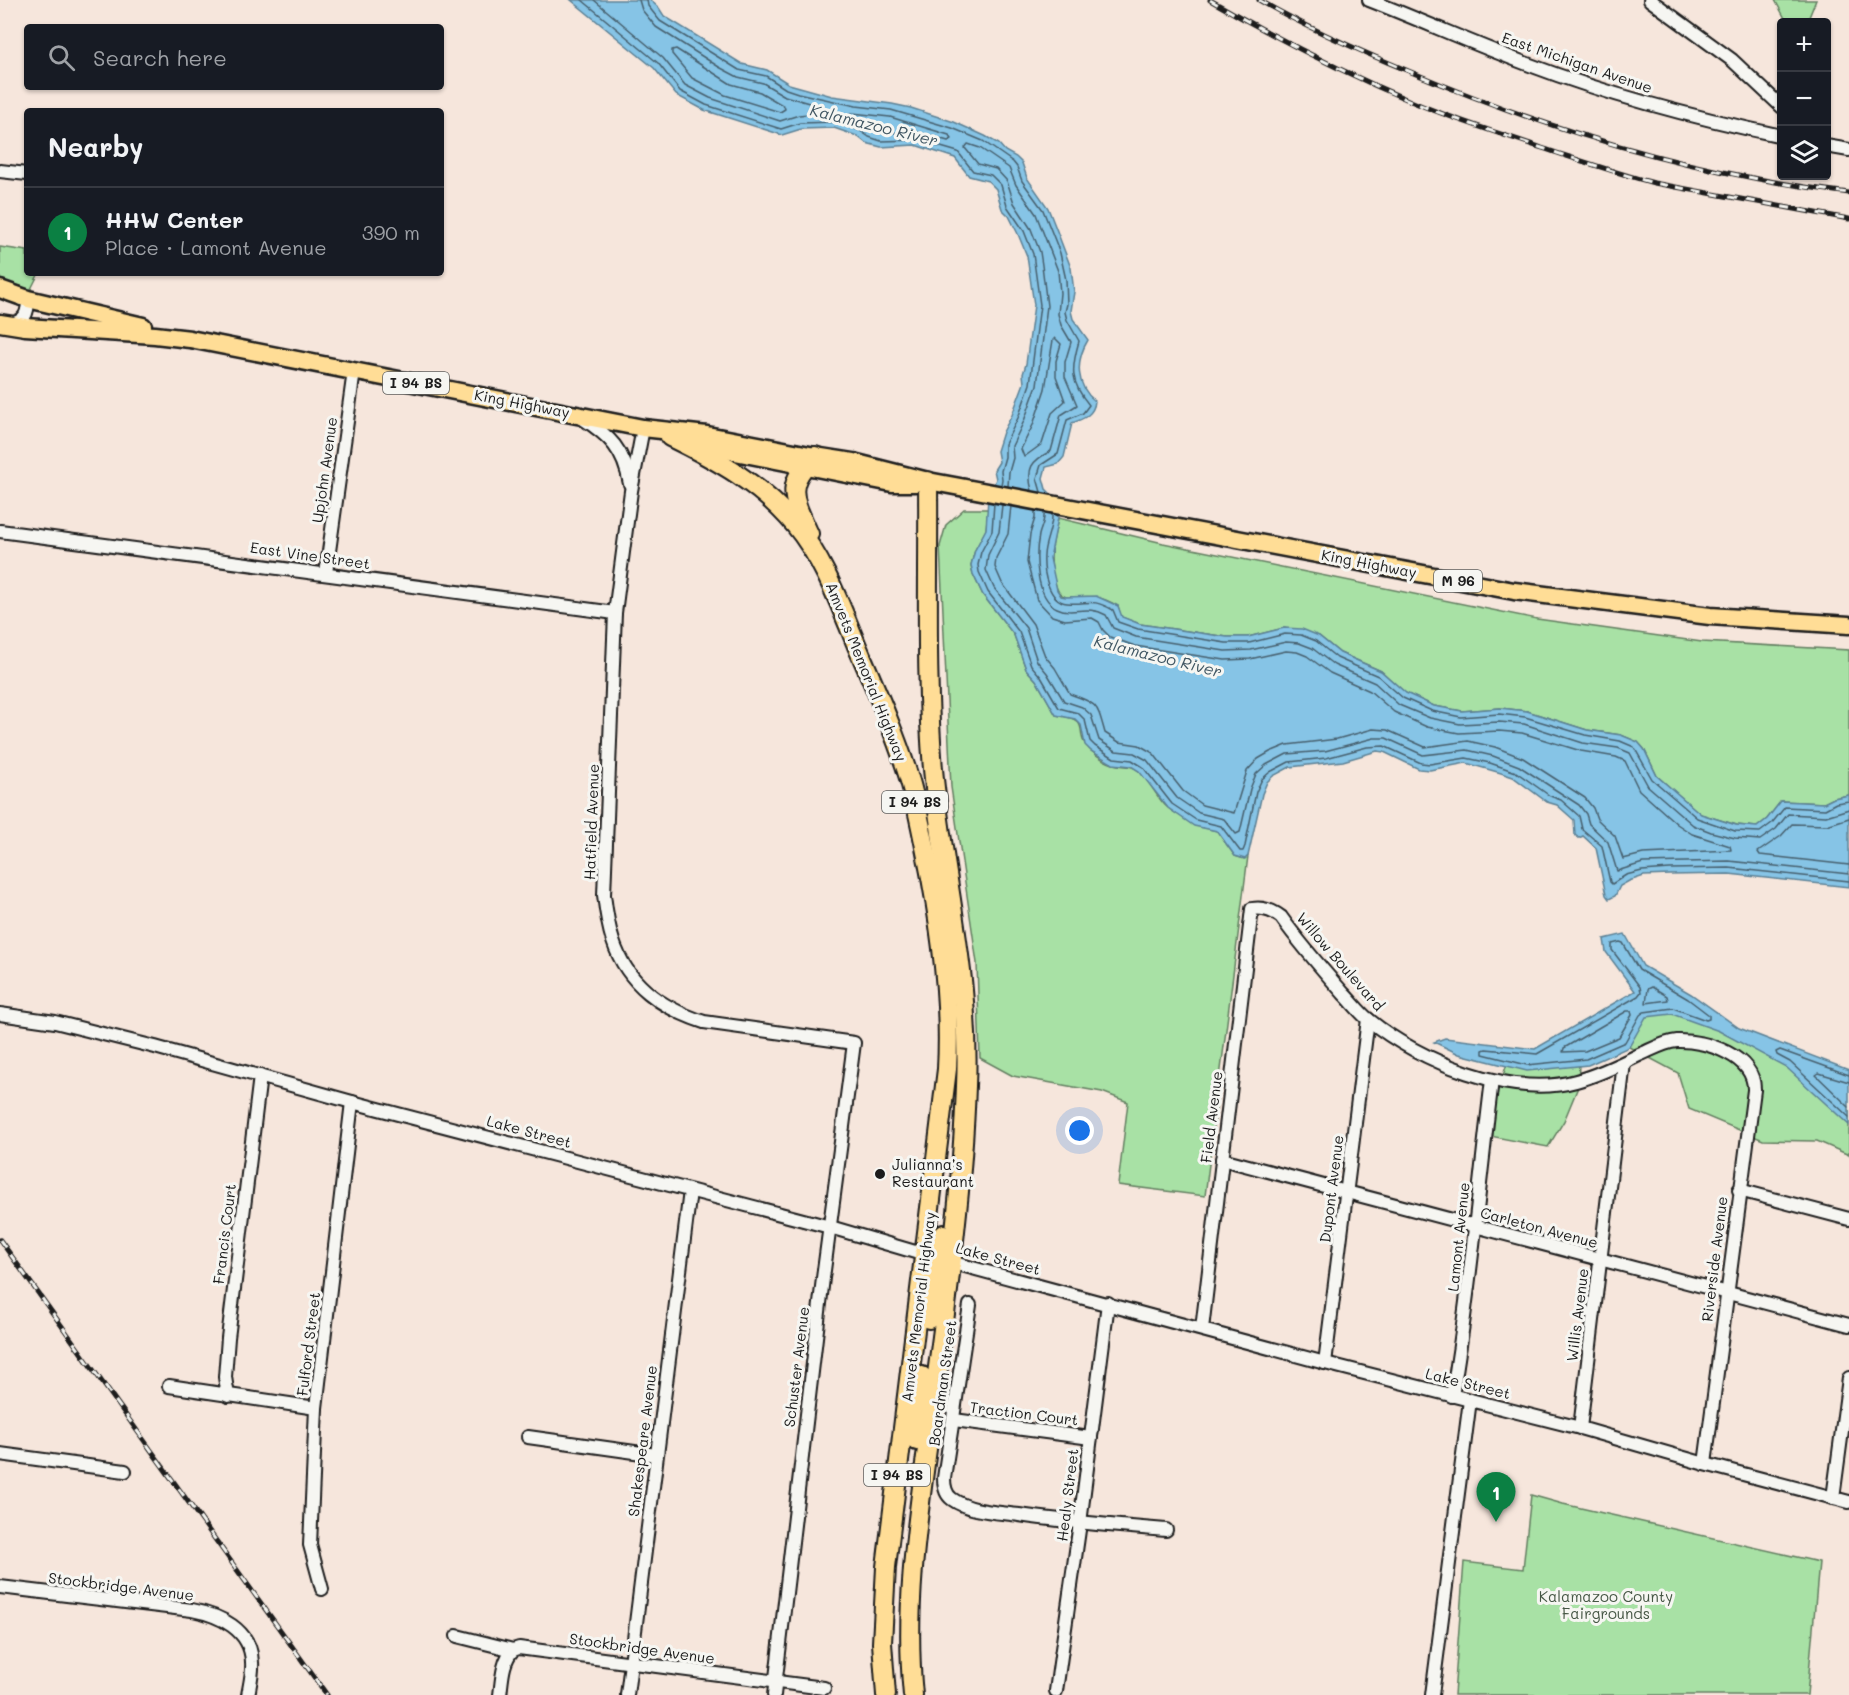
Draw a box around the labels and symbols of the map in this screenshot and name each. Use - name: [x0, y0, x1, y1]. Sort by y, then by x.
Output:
- street label: East Michigan Avenue: [1499, 27, 1655, 97]
- water label: Kalamazoo River: [808, 98, 940, 151]
- road number: I 94 BS: [383, 372, 449, 394]
- street label: King Highway: [473, 384, 572, 422]
- street label: Upjohn Avenue: [307, 416, 341, 524]
- street label: East Vine Street: [249, 537, 371, 573]
- street label: King Highway: [1320, 544, 1419, 582]
- road number: M 96: [1434, 570, 1482, 592]
- street label: Amvets Memorial Highway: [822, 579, 912, 764]
- water label: Kalamazoo River: [1092, 629, 1224, 682]
- street label: Hatfield Avenue: [579, 763, 603, 880]
- road number: I 94 BS: [882, 791, 948, 813]
- street label: Willow Boulevard: [1292, 908, 1389, 1015]
- street label: Field Avenue: [1195, 1070, 1227, 1164]
- street label: Lake Street: [485, 1110, 574, 1152]
- your location: [1065, 1116, 1094, 1145]
- street label: Dupont Avenue: [1314, 1134, 1348, 1244]
- place label: Julianna's Restaurant: [892, 1154, 974, 1191]
- marker: Julianna's Restaurant: [873, 1167, 887, 1181]
- street label: Lamont Avenue: [1442, 1181, 1474, 1292]
- street label: Francis Court: [208, 1183, 240, 1285]
- street label: Riverside Avenue: [1696, 1195, 1732, 1323]
- street label: Carleton Avenue: [1478, 1202, 1600, 1252]
- street label: Amvets Memorial Highway: [896, 1210, 940, 1403]
- street label: Lake Street: [954, 1237, 1043, 1279]
- street label: Willis Avenue: [1561, 1267, 1593, 1363]
- street label: Fulford Street: [292, 1291, 324, 1397]
- street label: Schuster Avenue: [779, 1305, 813, 1428]
- street label: Boardman Street: [923, 1319, 961, 1447]
- street label: Lake Street: [1424, 1363, 1513, 1403]
- street label: Shakespeare Avenue: [623, 1364, 661, 1518]
- street label: Traction Court: [969, 1396, 1080, 1430]
- street label: Healy Street: [1051, 1447, 1083, 1542]
- road number: I 94 BS: [864, 1464, 930, 1486]
- pin: 1: [1476, 1472, 1516, 1522]
- street label: Stockbridge Avenue: [47, 1567, 195, 1605]
- park label: Kalamazoo County Fairgrounds: [1539, 1586, 1673, 1623]
- street label: Stockbridge Avenue: [568, 1628, 716, 1668]

